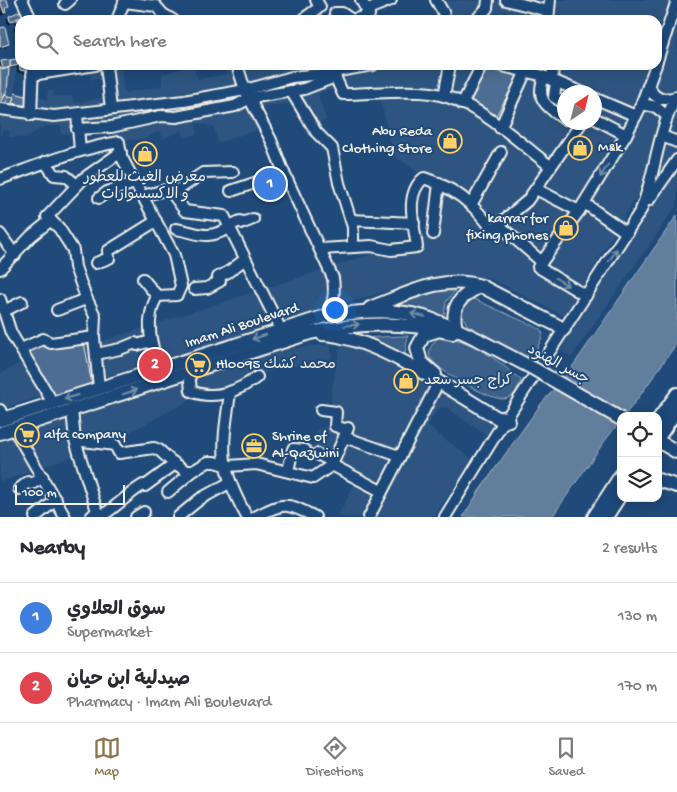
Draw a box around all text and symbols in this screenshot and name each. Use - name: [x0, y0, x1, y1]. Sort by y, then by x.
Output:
- search box: [15, 15, 662, 70]
- icon: search: [33, 29, 61, 57]
- text: Search here: [73, 31, 167, 54]
- north arrow: [557, 85, 602, 130]
- place label: Abu Reda Clothing Store: [342, 123, 433, 158]
- shop icon: Abu Reda Clothing Store: [437, 128, 463, 154]
- shop icon: M&k: [567, 135, 593, 161]
- place label: M&k: [598, 139, 623, 157]
- shop icon: معرض الغيث للعطور و الاكسسوارات: [132, 141, 158, 167]
- one-way arrow: [598, 164, 609, 178]
- pin: 1: [254, 165, 286, 203]
- place label: معرض الغيث للعطور و الاكسسوارات: [83, 169, 206, 204]
- place label: karrar for fixing phones: [465, 210, 550, 245]
- shop icon: karrar for fixing phones: [553, 215, 579, 241]
- one-way arrow: [608, 249, 618, 263]
- one-way arrow: [555, 277, 569, 287]
- your location: [322, 297, 348, 323]
- street label: Imam Ali Boulevard: [183, 299, 302, 353]
- one-way arrow: [410, 310, 426, 319]
- one-way arrow: [344, 320, 360, 330]
- one-way arrow: [252, 332, 268, 342]
- street label: جسر الهنود: [524, 341, 592, 389]
- pin: 2: [139, 346, 171, 384]
- supermarket icon: Hl0095 محمد كشك: [185, 352, 211, 378]
- place label: Hl0095 محمد كشك: [216, 356, 336, 374]
- shop icon: كراج جسر سعد: [393, 368, 419, 394]
- place label: كراج جسر سعد: [424, 372, 513, 390]
- one-way arrow: [121, 386, 137, 396]
- one-way arrow: [64, 393, 80, 403]
- map controls: [617, 412, 662, 502]
- button: locate: [617, 412, 662, 457]
- supermarket icon: alfa company: [14, 422, 40, 448]
- place label: alfa company: [44, 426, 126, 444]
- place label: Shrine of Al-Qazwini: [272, 428, 339, 463]
- office icon: Shrine of Al-Qazwini: [241, 433, 267, 459]
- button: layers: [617, 457, 662, 502]
- scale bar: [15, 482, 125, 505]
- text: 100 m: [22, 485, 57, 502]
- text: Nearby: [20, 537, 85, 562]
- text: 2 results: [602, 540, 657, 559]
- text: سوق العلاوي: [67, 599, 166, 622]
- text: 1: [33, 608, 39, 627]
- text: 130 m: [618, 608, 657, 627]
- text: Supermarket: [67, 624, 152, 643]
- text: صيدلية ابن حيان: [67, 669, 190, 692]
- text: 2: [32, 678, 40, 697]
- text: 170 m: [618, 678, 657, 697]
- text: Pharmacy · Imam Ali Boulevard: [67, 694, 271, 713]
- tab: Map: [93, 734, 121, 781]
- tab: Directions: [306, 734, 363, 781]
- tab: Saved: [548, 734, 584, 781]

